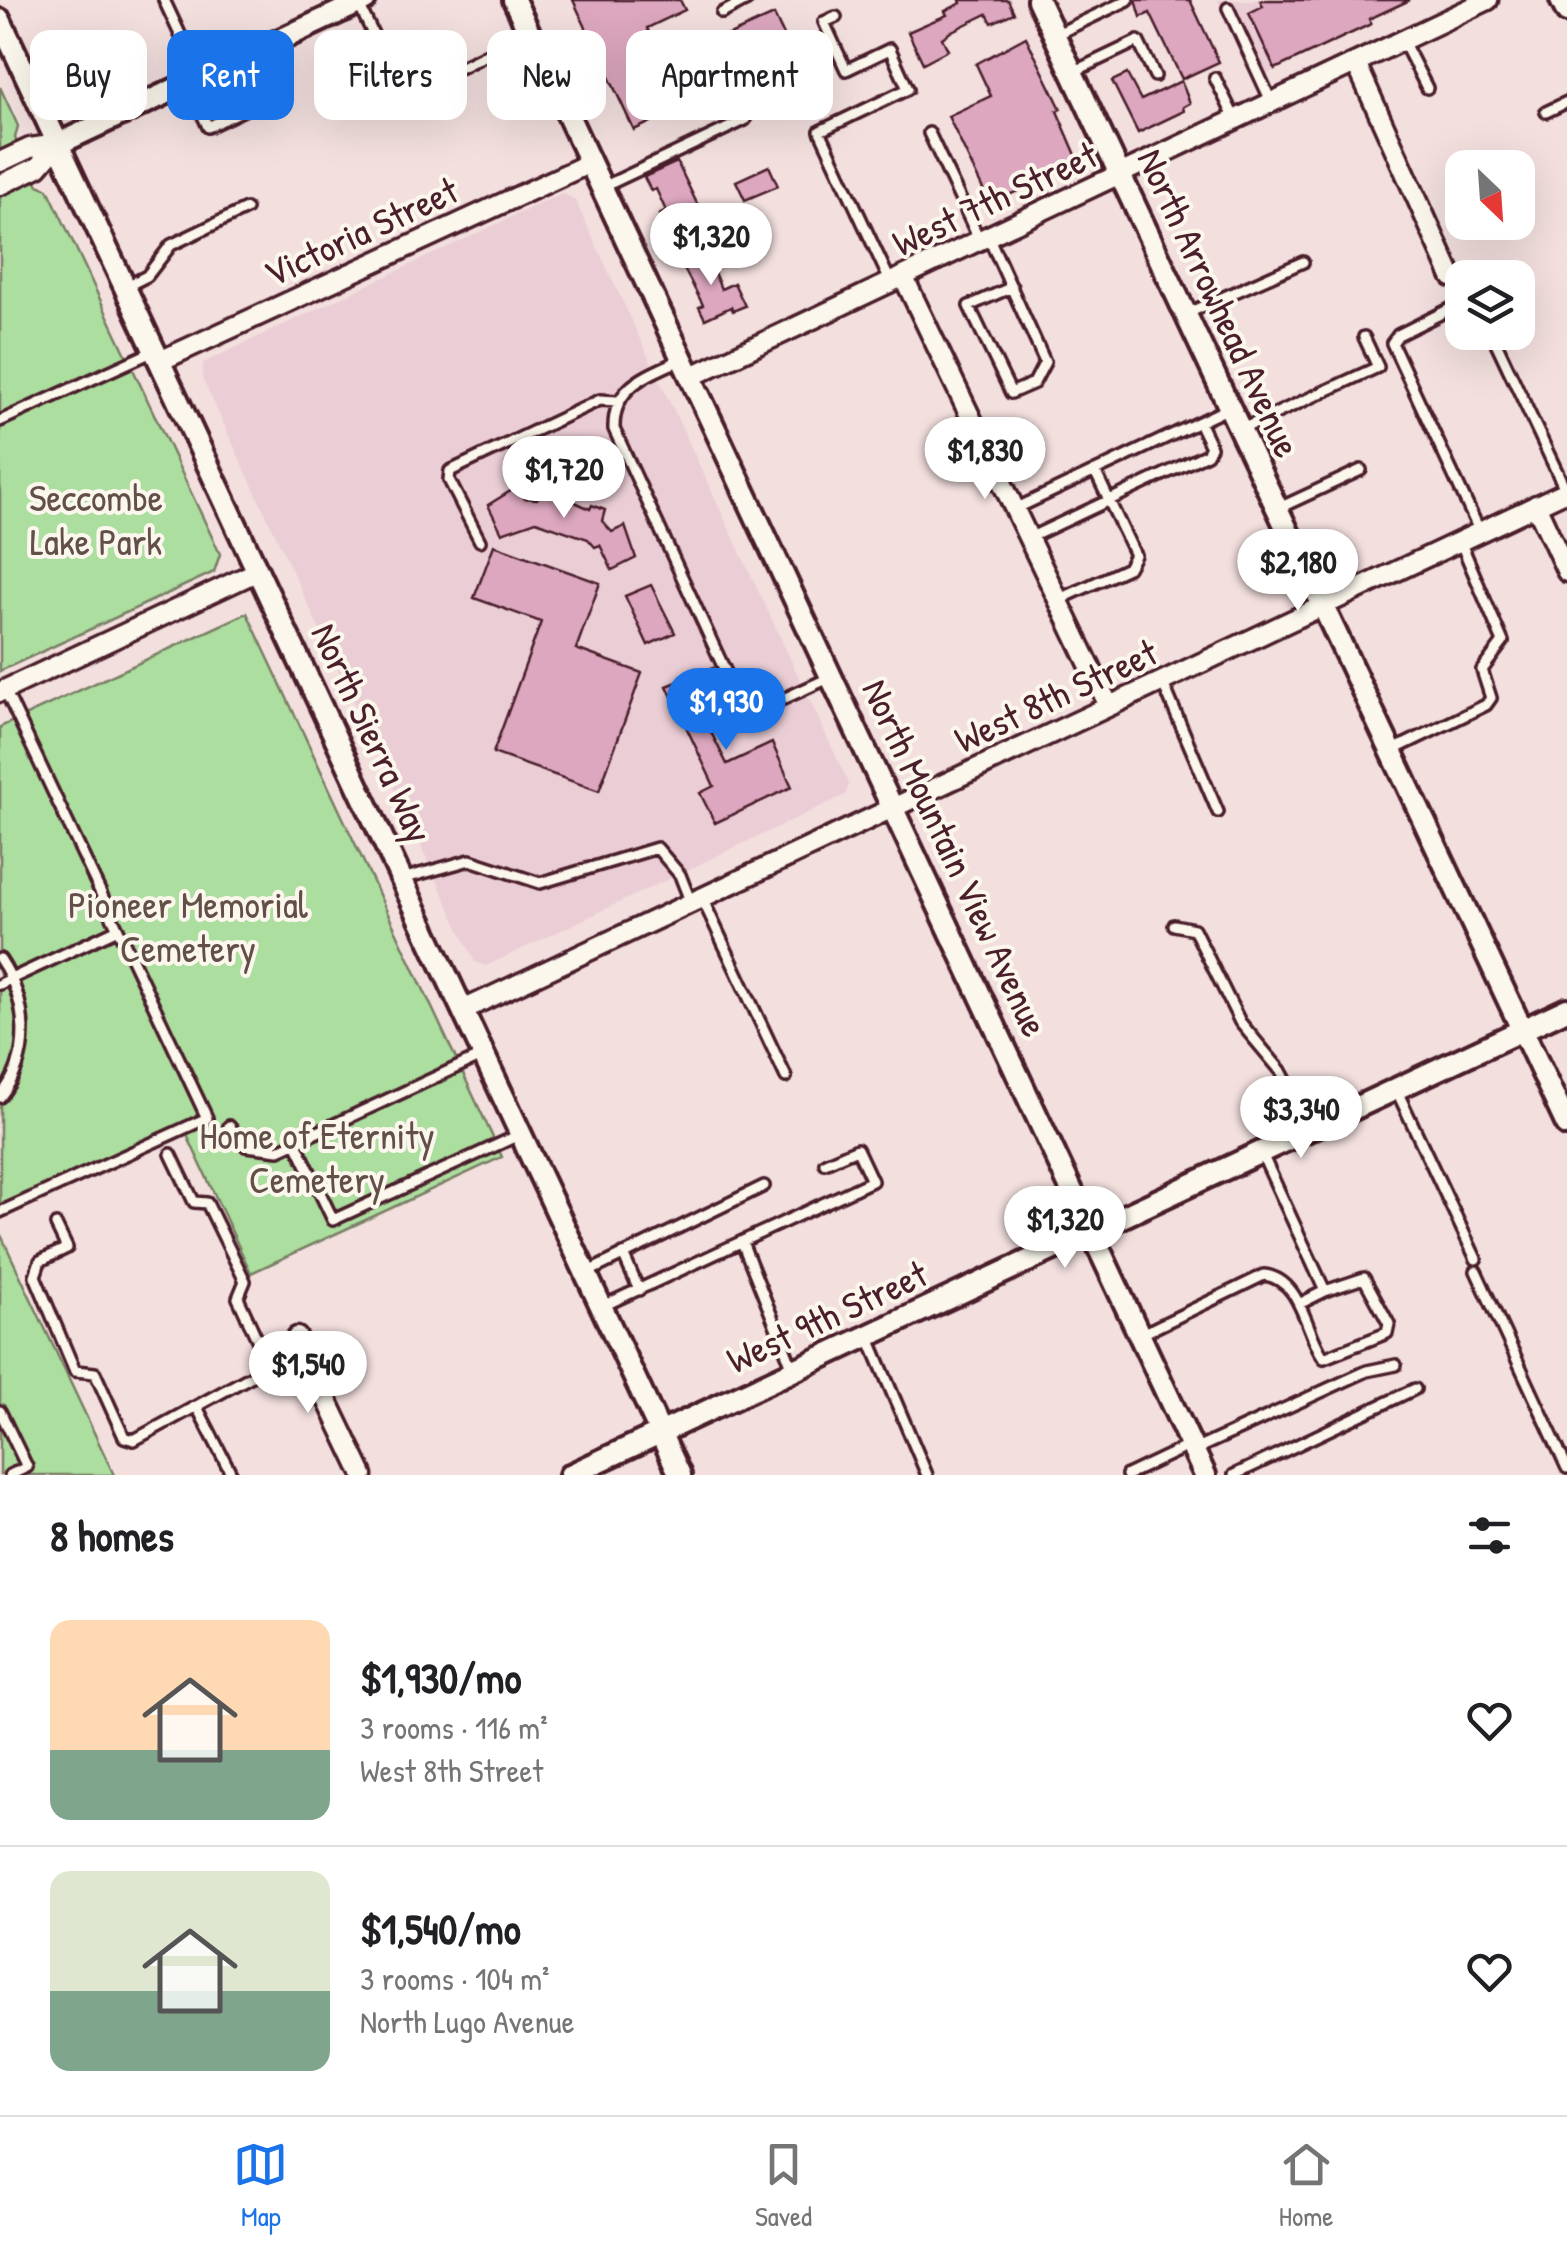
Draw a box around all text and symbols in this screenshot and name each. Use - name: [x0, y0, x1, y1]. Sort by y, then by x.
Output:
- chip: Buy: [30, 30, 147, 120]
- chip: Rent: [167, 30, 294, 120]
- chip: Filters: [314, 30, 467, 120]
- chip: New: [487, 30, 606, 120]
- chip: Apartment: [626, 30, 833, 120]
- street label: West 7th Street: [884, 128, 1106, 268]
- street label: North Arrowhead Avenue: [1126, 140, 1314, 465]
- north arrow: [1445, 150, 1535, 240]
- map controls: [1445, 150, 1535, 350]
- street label: Victoria Street: [255, 163, 467, 299]
- pin: $1,320: [630, 203, 792, 288]
- text: $1,320: [672, 214, 750, 257]
- button: layers: [1445, 260, 1535, 350]
- pin: $1,830: [904, 417, 1066, 502]
- text: $1,830: [947, 428, 1023, 471]
- pin: $1,720: [483, 436, 645, 521]
- text: $1,720: [524, 447, 604, 490]
- park label: Seccombe Lake Park: [29, 471, 163, 567]
- pin: $2,180: [1217, 529, 1379, 614]
- text: $2,180: [1259, 540, 1337, 583]
- street label: North Sierra Way: [299, 615, 446, 851]
- street label: West 8th Street: [946, 625, 1166, 765]
- pin: $1,930: [645, 668, 807, 753]
- street label: North Mountain View Avenue: [850, 671, 1062, 1045]
- text: $1,930: [689, 679, 763, 722]
- park label: Pioneer Memorial Cemetery: [68, 878, 309, 974]
- pin: $3,340: [1220, 1076, 1382, 1161]
- text: $3,340: [1262, 1087, 1340, 1130]
- park label: Home of Eternity Cemetery: [200, 1109, 434, 1205]
- pin: $1,320: [984, 1186, 1146, 1271]
- text: $1,320: [1026, 1197, 1104, 1240]
- street label: West 9th Street: [718, 1247, 936, 1385]
- pin: $1,540: [227, 1331, 389, 1416]
- text: $1,540: [271, 1342, 345, 1385]
- text: 8 homes: [50, 1507, 174, 1564]
- icon: filters: [1462, 1508, 1517, 1563]
- text: $1,930/mo: [360, 1649, 521, 1706]
- icon: home: [130, 1660, 250, 1780]
- icon: heart: [1462, 1693, 1517, 1748]
- text: 3 rooms · 116 m²: [360, 1706, 548, 1749]
- text: West 8th Street: [360, 1749, 543, 1792]
- text: $1,540/mo: [360, 1900, 521, 1957]
- icon: home: [130, 1911, 250, 2031]
- icon: heart: [1462, 1944, 1517, 1999]
- text: 3 rooms · 104 m²: [360, 1957, 549, 2000]
- text: North Lugo Avenue: [360, 2000, 574, 2043]
- tab: Map: [233, 2137, 288, 2235]
- tab: Saved: [755, 2137, 812, 2235]
- tab: Home: [1279, 2137, 1334, 2235]

